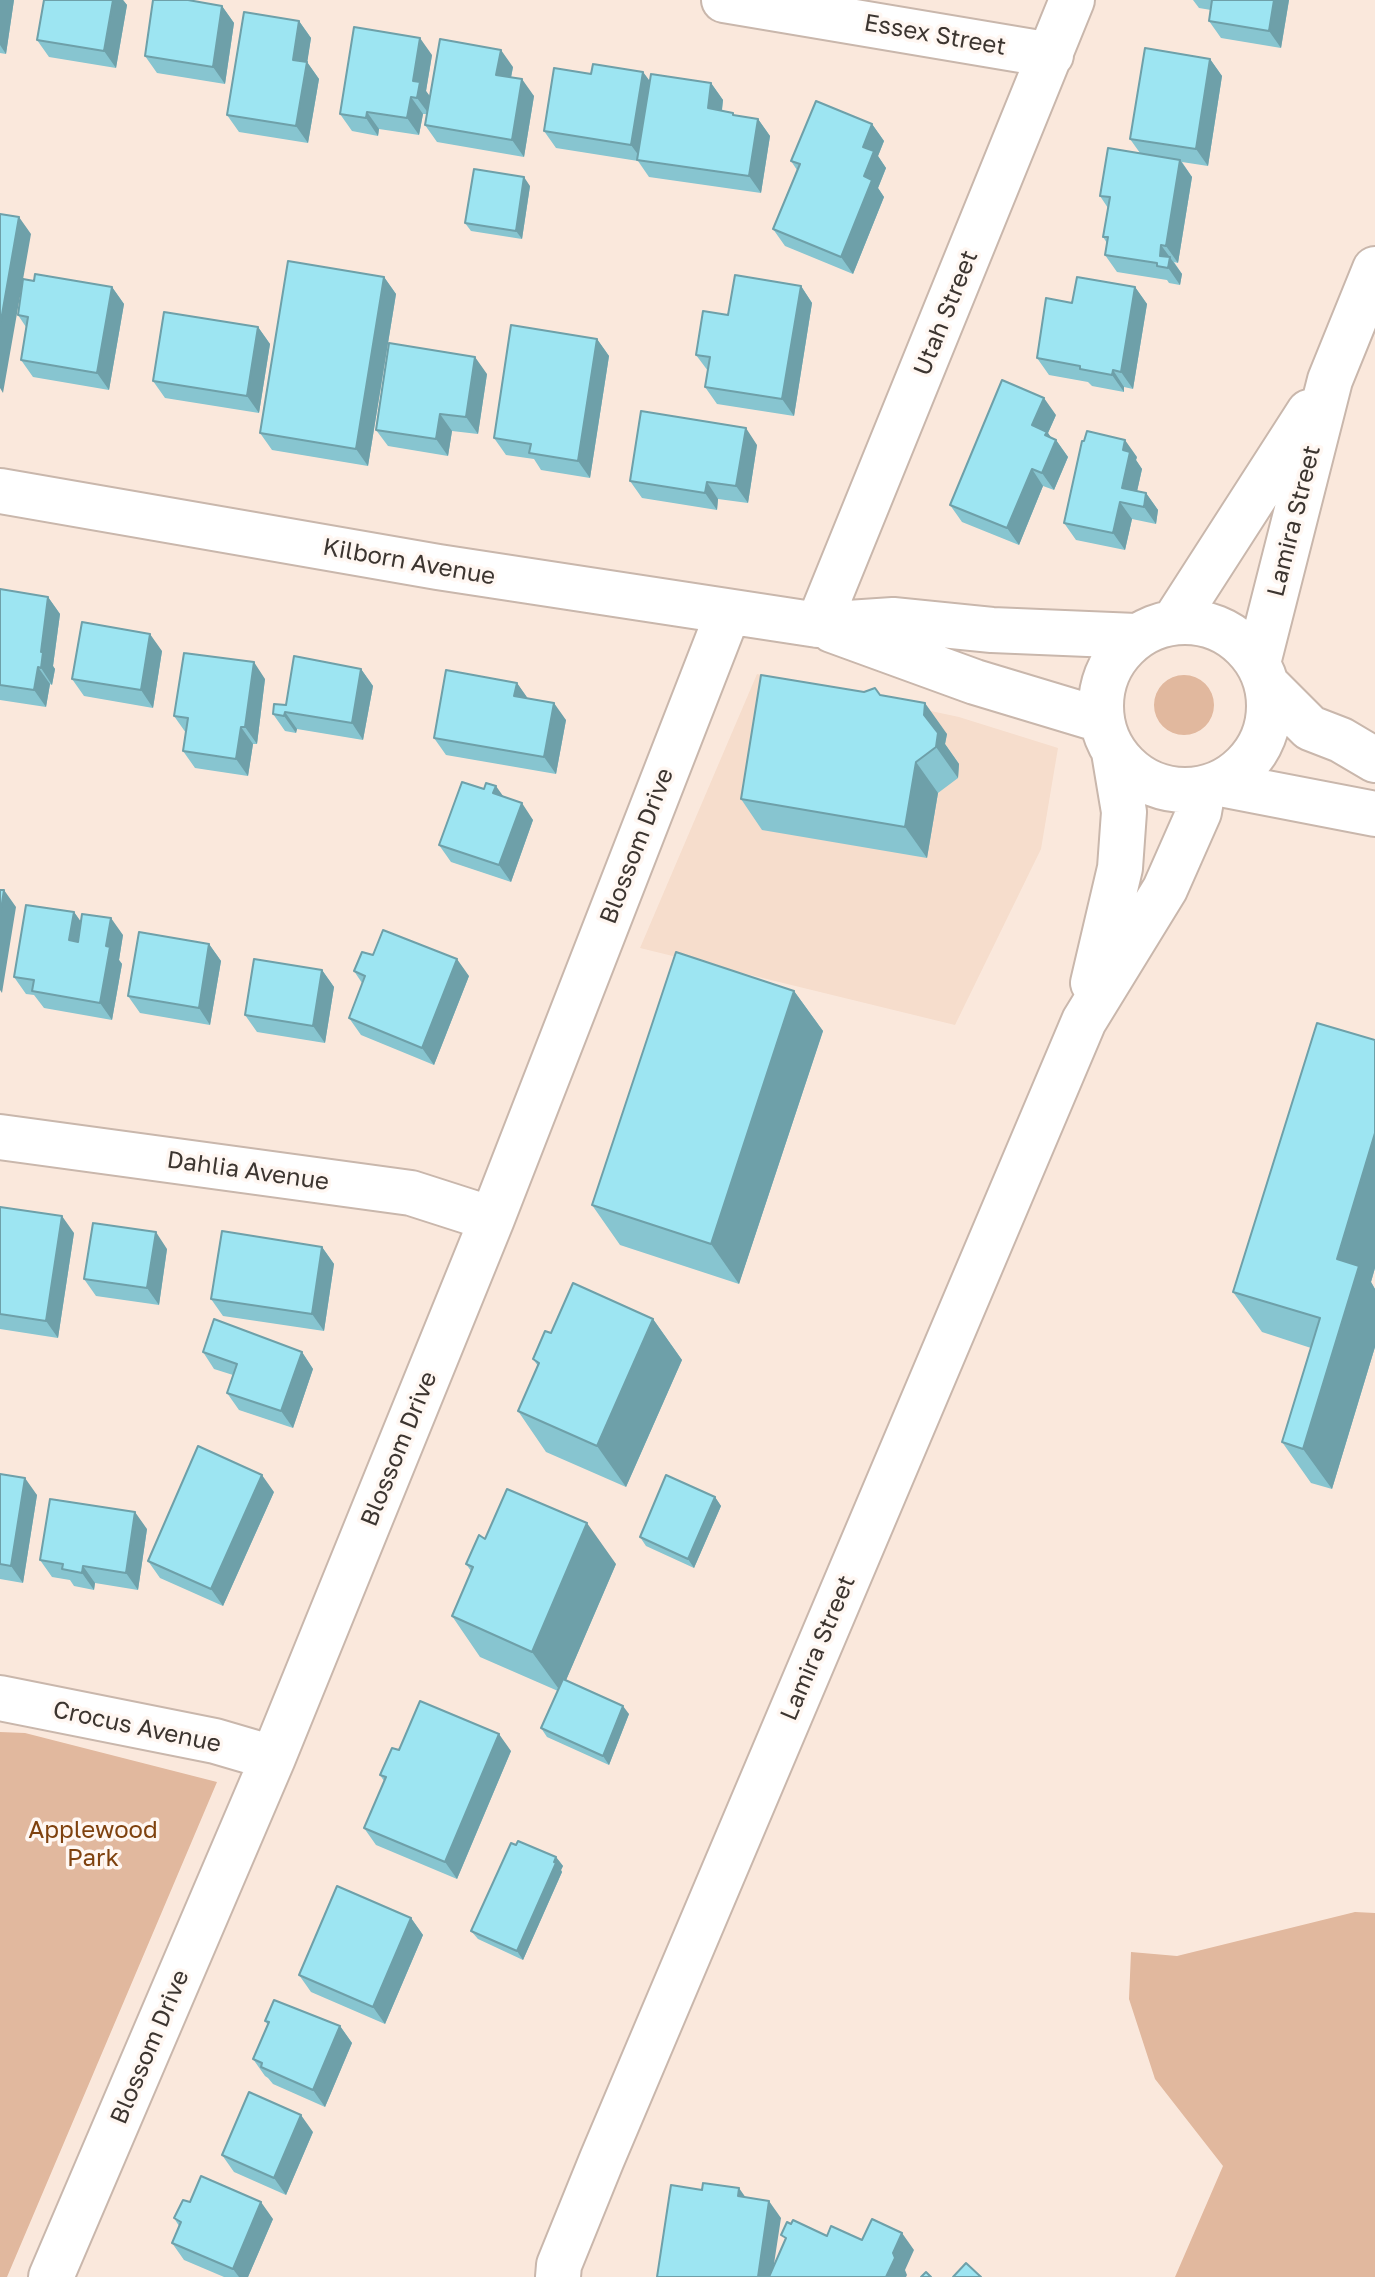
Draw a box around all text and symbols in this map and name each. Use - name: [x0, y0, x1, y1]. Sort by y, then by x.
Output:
- street label: Essex Street: [862, 8, 1008, 62]
- street label: Utah Street: [908, 246, 984, 380]
- street label: Lamira Street: [1261, 442, 1327, 600]
- street label: Kilborn Avenue: [320, 533, 498, 591]
- street label: Blossom Drive: [594, 764, 680, 928]
- street label: Dahlia Avenue: [165, 1145, 331, 1197]
- street label: Blossom Drive: [355, 1367, 443, 1531]
- street label: Lamira Street: [774, 1571, 862, 1725]
- street label: Crocus Avenue: [50, 1695, 224, 1759]
- park label: Applewood Park: [28, 1816, 158, 1872]
- street label: Blossom Drive: [105, 1966, 195, 2128]

